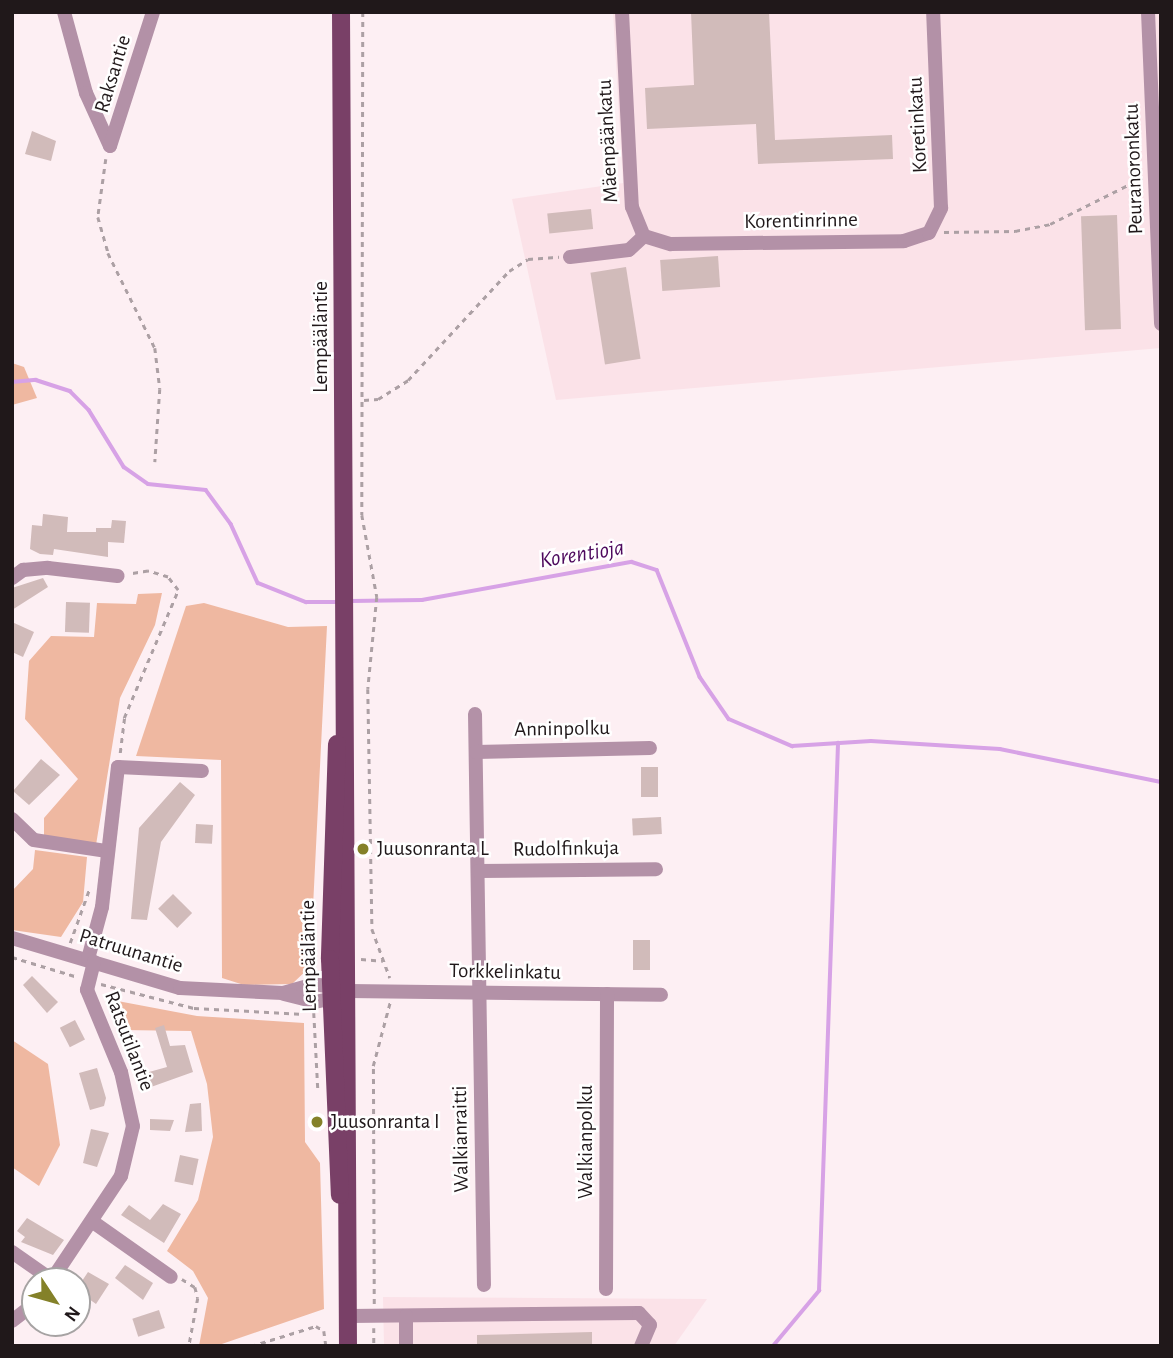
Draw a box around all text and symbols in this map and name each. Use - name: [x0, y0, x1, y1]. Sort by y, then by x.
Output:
- street label: Raksantie: [89, 32, 137, 116]
- street label: Koretinkatu: [903, 76, 933, 174]
- street label: Mäenpäänkatu: [592, 79, 624, 203]
- street label: Peuranoronkatu: [1119, 103, 1149, 235]
- street label: Korentinrinne: [744, 207, 858, 235]
- street label: Lempääläntie: [308, 281, 334, 393]
- water label: Korentioja: [538, 535, 626, 575]
- street label: Anninpolku: [514, 716, 610, 742]
- street label: Rudolfinkuja: [513, 835, 619, 863]
- place label: Juusonranta L: [377, 836, 489, 862]
- marker: Juusonranta L: [355, 841, 371, 857]
- street label: Lempääläntie: [295, 900, 323, 1012]
- street label: Patruunantie: [76, 923, 186, 979]
- street label: Torkkelinkatu: [449, 958, 561, 986]
- street label: Ratsutilantie: [98, 988, 160, 1094]
- street label: Walkianraitti: [447, 1085, 475, 1193]
- street label: Walkianpolku: [573, 1085, 599, 1199]
- place label: Juusonranta I: [331, 1109, 440, 1135]
- marker: Juusonranta I: [309, 1114, 325, 1130]
- north arrow: [21, 1267, 91, 1337]
- text: N: [60, 1303, 83, 1324]

